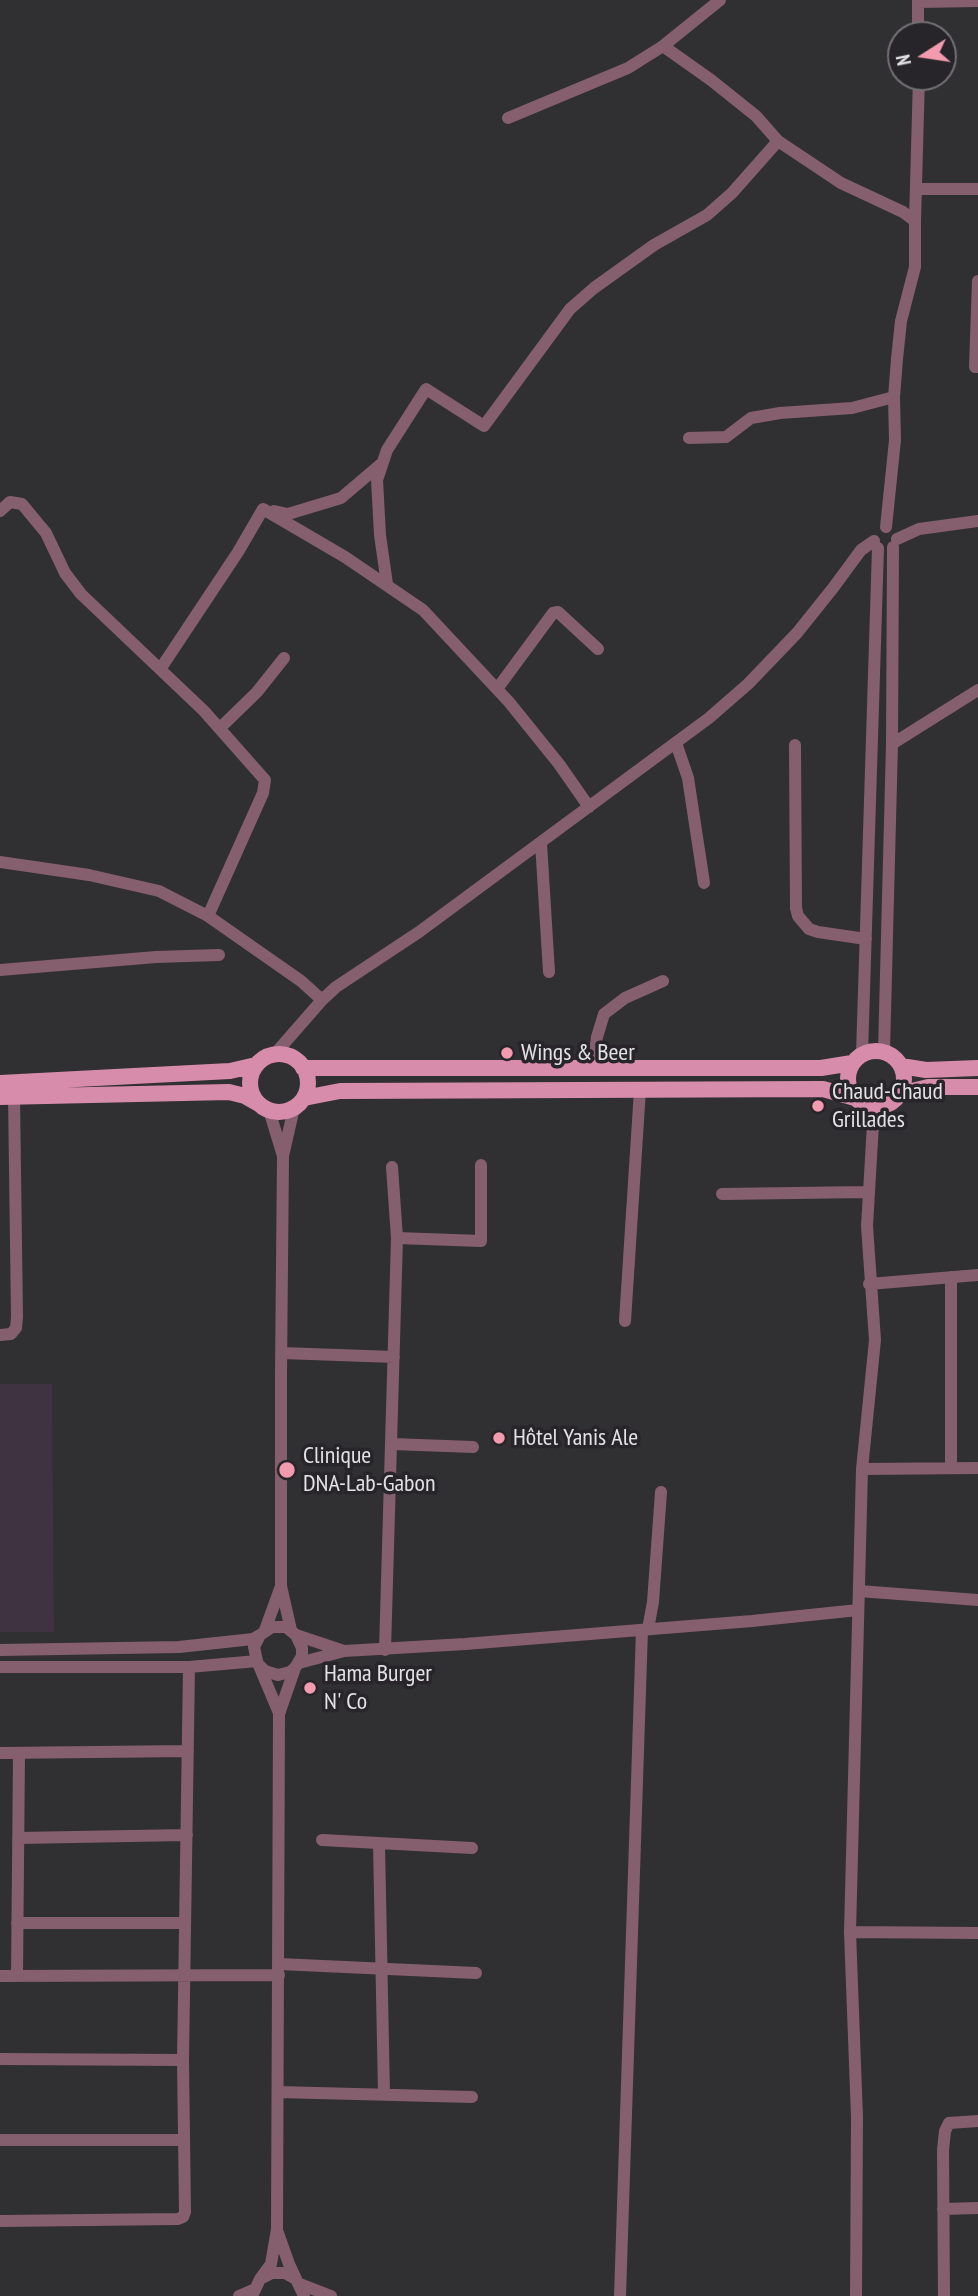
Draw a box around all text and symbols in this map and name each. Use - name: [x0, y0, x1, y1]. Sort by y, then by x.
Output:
- north arrow: [887, 21, 957, 91]
- text: N: [891, 52, 916, 67]
- place label: Wings & Beer: [521, 1039, 635, 1067]
- marker: Wings & Beer: [499, 1045, 515, 1061]
- place label: Chaud-Chaud Grillades: [832, 1078, 943, 1134]
- marker: Chaud-Chaud Grillades: [810, 1098, 826, 1114]
- place label: Hôtel Yanis Ale: [513, 1424, 638, 1452]
- marker: Hôtel Yanis Ale: [491, 1430, 507, 1446]
- place label: Clinique DNA-Lab-Gabon: [303, 1442, 435, 1498]
- marker: Clinique DNA-Lab-Gabon: [277, 1460, 297, 1480]
- place label: Hama Burger N' Co: [324, 1660, 432, 1716]
- marker: Hama Burger N' Co: [302, 1680, 318, 1696]

